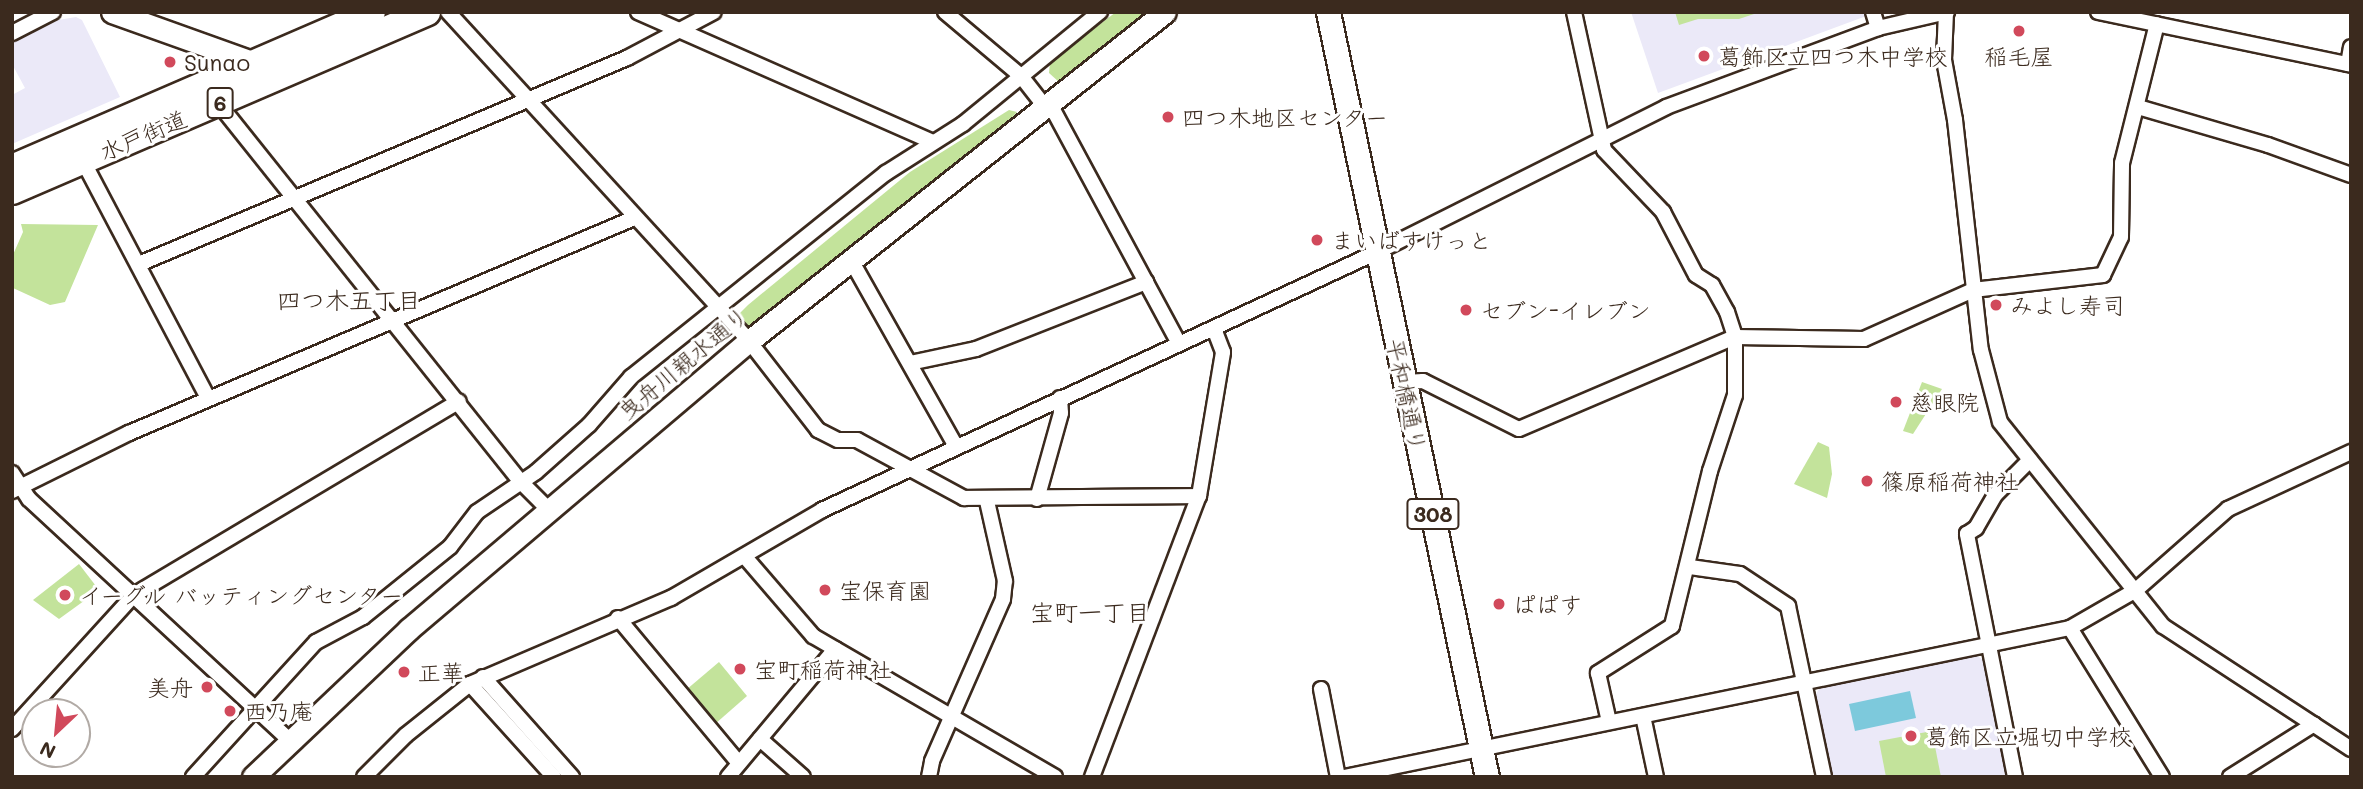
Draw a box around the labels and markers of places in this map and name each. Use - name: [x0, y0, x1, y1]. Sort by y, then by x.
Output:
- marker: 稲毛屋: [2011, 23, 2027, 39]
- place label: 葛飾区立四つ木中学校: [1718, 42, 1948, 70]
- place label: 稲毛屋: [1985, 42, 2053, 70]
- place label: Sunao: [184, 48, 250, 76]
- marker: 葛飾区立四つ木中学校: [1696, 48, 1712, 64]
- marker: Sunao: [162, 54, 178, 70]
- place label: 四つ木地区センター: [1182, 103, 1389, 131]
- marker: 四つ木地区センター: [1160, 109, 1176, 125]
- place label: まいばすけっと: [1331, 226, 1492, 254]
- marker: まいばすけっと: [1309, 232, 1325, 248]
- place label: みよし寿司: [2010, 291, 2125, 319]
- place label: セブン-イレブン: [1480, 296, 1651, 324]
- marker: みよし寿司: [1988, 297, 2004, 313]
- marker: セブン-イレブン: [1458, 302, 1474, 318]
- place label: 慈眼院: [1910, 388, 1979, 416]
- marker: 慈眼院: [1888, 394, 1904, 410]
- place label: 篠原稲荷神社: [1881, 467, 2019, 495]
- marker: 篠原稲荷神社: [1859, 473, 1875, 489]
- place label: 宝保育園: [839, 576, 931, 604]
- place label: イーグル バッティングセンター: [79, 581, 407, 609]
- marker: 宝保育園: [817, 582, 833, 598]
- marker: イーグル バッティングセンター: [57, 587, 73, 603]
- place label: ぱぱす: [1513, 590, 1582, 618]
- marker: ぱぱす: [1491, 596, 1507, 612]
- place label: 宝町稲荷神社: [754, 655, 892, 683]
- place label: 正華: [418, 658, 464, 686]
- marker: 宝町稲荷神社: [732, 661, 748, 677]
- marker: 正華: [396, 664, 412, 680]
- place label: 美舟: [147, 673, 193, 701]
- marker: 美舟: [199, 679, 215, 695]
- place label: 西乃庵: [244, 697, 313, 725]
- marker: 西乃庵: [222, 703, 238, 719]
- place label: 葛飾区立堀切中学校: [1925, 722, 2132, 750]
- marker: 葛飾区立堀切中学校: [1903, 728, 1919, 744]

